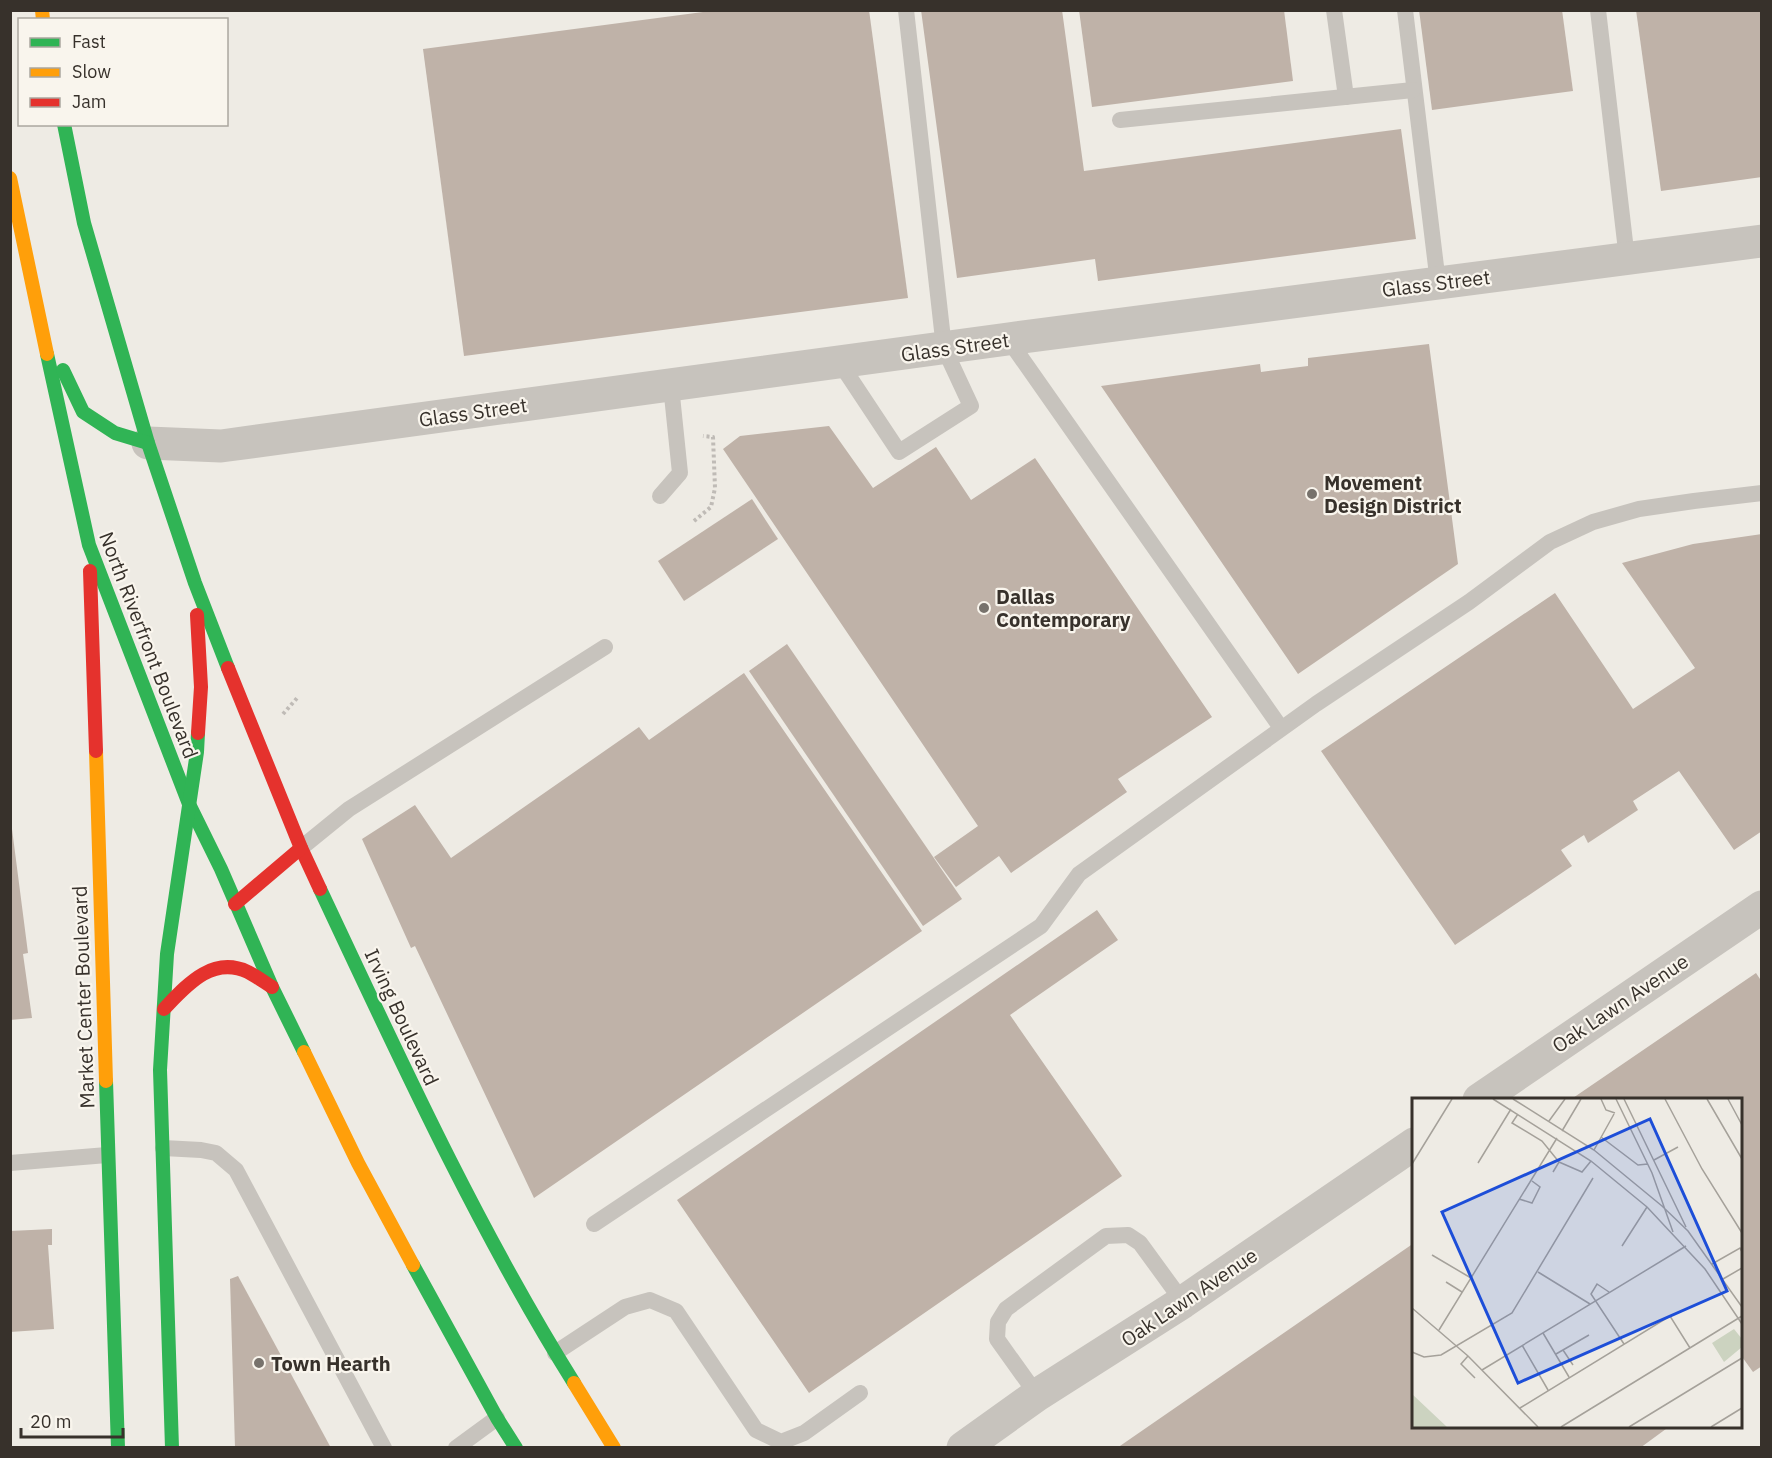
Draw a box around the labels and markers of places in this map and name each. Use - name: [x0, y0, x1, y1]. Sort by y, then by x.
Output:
- place label: Movement Design District: [1324, 469, 1462, 519]
- marker: Movement Design District: [1305, 487, 1319, 501]
- place label: Dallas Contemporary: [996, 583, 1131, 633]
- marker: Dallas Contemporary: [977, 601, 991, 615]
- place label: Town Hearth: [271, 1350, 391, 1377]
- marker: Town Hearth: [252, 1356, 266, 1370]

